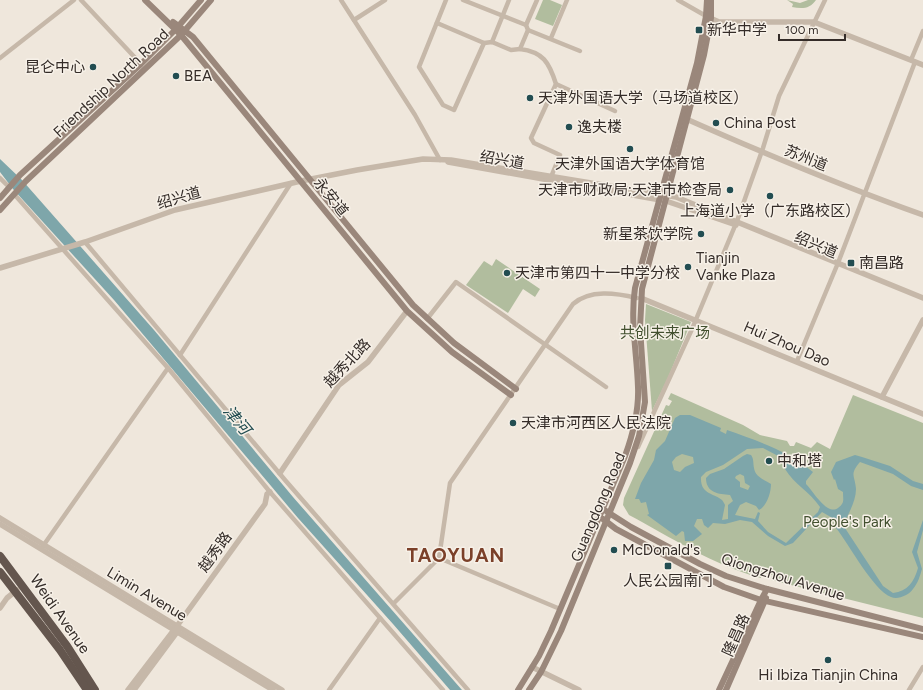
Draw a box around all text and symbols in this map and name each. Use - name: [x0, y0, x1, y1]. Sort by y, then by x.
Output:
- scale bar: [779, 16, 845, 42]
- place label: 新华中学: [707, 21, 767, 39]
- text: 100 m: [785, 23, 819, 37]
- street label: Friendship North Road: [50, 25, 172, 141]
- marker: 新华中学: [694, 25, 704, 35]
- place label: 昆仑中心: [25, 58, 85, 76]
- marker: 昆仑中心: [88, 62, 98, 72]
- place label: BEA: [184, 67, 212, 85]
- marker: BEA: [171, 71, 181, 81]
- place label: 天津外国语大学（马场道校区）: [538, 89, 748, 107]
- marker: 天津外国语大学（马场道校区）: [525, 93, 535, 103]
- place label: China Post: [724, 114, 797, 132]
- place label: 逸夫楼: [577, 118, 622, 136]
- marker: China Post: [711, 118, 721, 128]
- marker: 逸夫楼: [564, 122, 574, 132]
- street label: 苏州道: [782, 141, 830, 175]
- marker: 天津外国语大学体育馆: [625, 144, 635, 154]
- street label: 绍兴道: [478, 147, 526, 173]
- place label: 天津外国语大学体育馆: [555, 155, 705, 173]
- street label: 永安道: [310, 174, 352, 220]
- place label: 天津市财政局;天津市检查局: [538, 181, 722, 199]
- street label: 绍兴道: [155, 183, 203, 213]
- marker: 天津市财政局;天津市检查局: [725, 185, 735, 195]
- marker: 上海道小学（广东路校区）: [765, 191, 775, 201]
- place label: 上海道小学（广东路校区）: [680, 202, 860, 220]
- place label: 新星茶饮学院: [603, 225, 693, 243]
- street label: 绍兴道: [792, 228, 840, 262]
- marker: 新星茶饮学院: [696, 229, 706, 239]
- place label: Tianjin Vanke Plaza: [696, 249, 775, 284]
- place label: 南昌路: [859, 254, 904, 272]
- marker: 南昌路: [846, 258, 856, 268]
- marker: Tianjin Vanke Plaza: [683, 262, 693, 272]
- place label: 天津市第四十一中学分校: [515, 264, 680, 282]
- marker: 天津市第四十一中学分校: [502, 268, 512, 278]
- street label: Hui Zhou Dao: [741, 318, 833, 370]
- park label: 共创未来广场: [620, 324, 710, 342]
- street label: 越秀北路: [320, 335, 374, 391]
- water label: 津河: [219, 402, 256, 441]
- place label: 天津市河西区人民法院: [521, 414, 671, 432]
- marker: 天津市河西区人民法院: [508, 418, 518, 428]
- street label: Guangdong Road: [567, 449, 629, 565]
- place label: 中和塔: [777, 452, 822, 470]
- marker: 中和塔: [764, 456, 774, 466]
- park label: People's Park: [803, 513, 892, 531]
- street label: 越秀路: [194, 529, 236, 575]
- place label: McDonald's: [622, 541, 700, 559]
- district label: TAOYUAN: [407, 544, 505, 567]
- marker: McDonald's: [609, 545, 619, 555]
- street label: Qiongzhou Avenue: [719, 550, 847, 604]
- marker: 人民公园南门: [663, 561, 673, 571]
- street label: Limin Avenue: [104, 563, 190, 625]
- street label: Weidi Avenue: [26, 571, 94, 657]
- place label: 人民公园南门: [623, 572, 713, 590]
- street label: 隆昌路: [719, 611, 753, 659]
- marker: Hi Ibiza Tianjin China: [823, 655, 833, 665]
- place label: Hi Ibiza Tianjin China: [758, 666, 898, 684]

